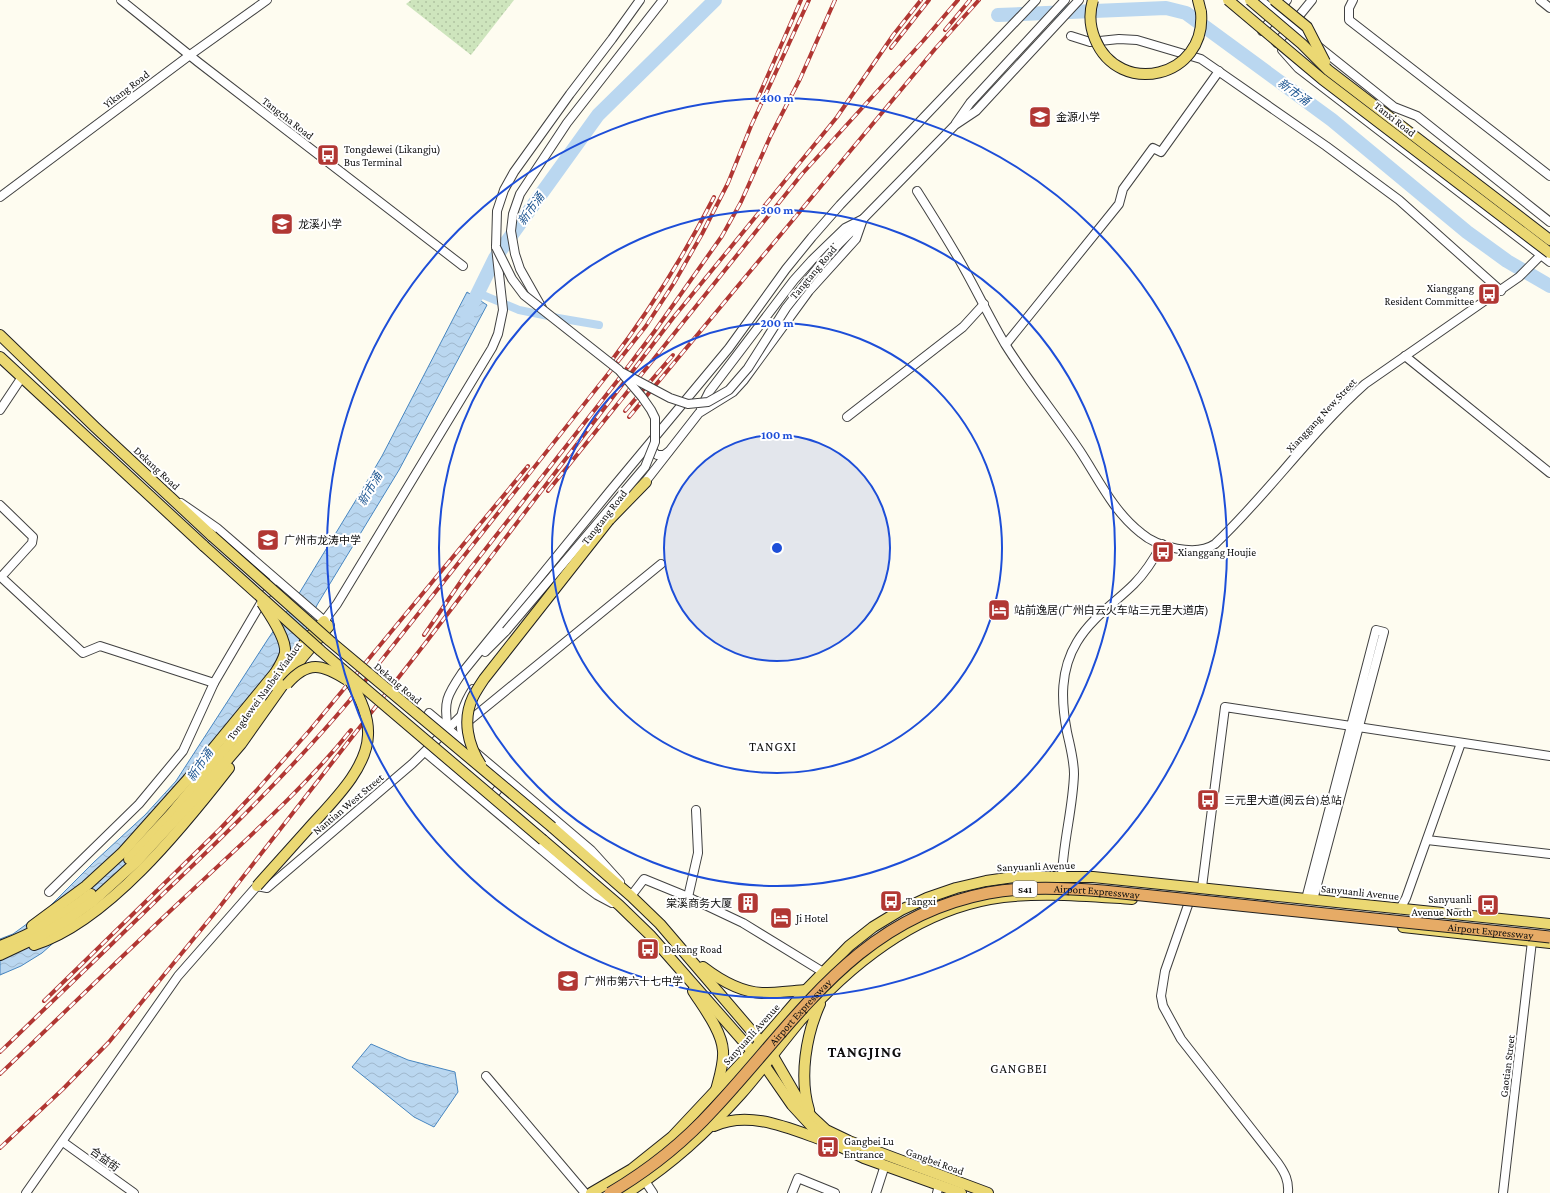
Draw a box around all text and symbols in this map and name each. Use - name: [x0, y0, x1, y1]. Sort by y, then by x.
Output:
- street label: Yikang Road: [101, 68, 152, 111]
- water label: 新市涌: [1275, 76, 1314, 109]
- text: 400 m: [760, 91, 795, 105]
- street label: Tangcha Road: [259, 94, 316, 143]
- street label: Tanxi Road: [1372, 99, 1418, 139]
- school or university icon: 金源小学: [1027, 104, 1053, 130]
- place label: 金源小学: [1056, 111, 1100, 123]
- bus stop icon: Tongdewei (Likangju) Bus Terminal: [315, 142, 341, 168]
- place label: Tongdewei (Likangju) Bus Terminal: [344, 143, 441, 168]
- water label: 新市涌: [515, 189, 548, 228]
- text: 300 m: [761, 203, 794, 217]
- school or university icon: 龙溪小学: [269, 211, 295, 237]
- place label: 龙溪小学: [298, 218, 342, 230]
- street label: Tangtang Road: [787, 243, 840, 302]
- bus stop icon: Xianggang Resident Committee: [1476, 281, 1502, 307]
- place label: Xianggang Resident Committee: [1384, 282, 1475, 307]
- text: 200 m: [760, 316, 794, 330]
- street label: Xianggang New Street: [1284, 375, 1359, 455]
- text: 100 m: [761, 428, 794, 442]
- street label: Dekang Road: [131, 444, 182, 493]
- water label: 新市涌: [355, 468, 386, 508]
- street label: Tangtang Road: [579, 487, 630, 547]
- school or university icon: 广州市龙涛中学: [255, 527, 281, 553]
- place label: 广州市龙涛中学: [284, 534, 361, 546]
- bus stop icon: Xianggang Houjie: [1150, 539, 1176, 565]
- centre of rings: [770, 541, 784, 555]
- place label: Xianggang Houjie: [1178, 546, 1256, 559]
- hotel icon: 站前逸居(广州白云火车站三元里大道店): [986, 597, 1012, 623]
- place label: 站前逸居(广州白云火车站三元里大道店): [1014, 604, 1209, 617]
- street label: Tongdewei Nanbei Viaduct: [224, 639, 305, 743]
- street label: Dekang Road: [371, 660, 424, 707]
- district label: TANGXI: [749, 739, 797, 754]
- water label: 新市涌: [184, 745, 217, 784]
- street label: Nantian West Street: [310, 771, 386, 837]
- bus stop icon: 三元里大道(阅云台)总站: [1195, 787, 1221, 813]
- place label: 三元里大道(阅云台)总站: [1224, 794, 1342, 807]
- street label: Sanyuanli Avenue: [997, 859, 1076, 874]
- road number: S41: [1013, 881, 1037, 897]
- street label: Airport Expressway: [1054, 882, 1141, 902]
- street label: Sanyuanli Avenue: [1320, 882, 1400, 903]
- bus stop icon: Tangxi: [878, 888, 904, 914]
- building icon: 棠溪商务大厦: [735, 890, 761, 916]
- bus stop icon: Sanyuanli Avenue North: [1475, 892, 1501, 918]
- place label: Sanyuanli Avenue North: [1411, 893, 1472, 918]
- place label: Tangxi: [906, 895, 936, 908]
- place label: 棠溪商务大厦: [666, 897, 732, 909]
- hotel icon: Ji Hotel: [768, 905, 794, 931]
- place label: Ji Hotel: [795, 912, 828, 925]
- street label: Airport Expressway: [1447, 921, 1535, 942]
- bus stop icon: Dekang Road: [635, 936, 661, 962]
- place label: Dekang Road: [664, 943, 722, 956]
- school or university icon: 广州市第六十七中学: [555, 968, 581, 994]
- place label: 广州市第六十七中学: [584, 975, 683, 987]
- street label: Airport Expressway: [767, 975, 835, 1048]
- street label: Sanyuanli Avenue: [720, 1001, 783, 1068]
- street label: Gaotian Street: [1497, 1034, 1517, 1098]
- district label: TANGJING: [827, 1044, 903, 1060]
- district label: GANGBEI: [990, 1061, 1048, 1076]
- bus stop icon: Gangbei Lu Entrance: [815, 1134, 841, 1160]
- place label: Gangbei Lu Entrance: [844, 1135, 894, 1160]
- street label: 合益街: [88, 1144, 122, 1174]
- street label: Gangbei Road: [904, 1145, 966, 1178]

